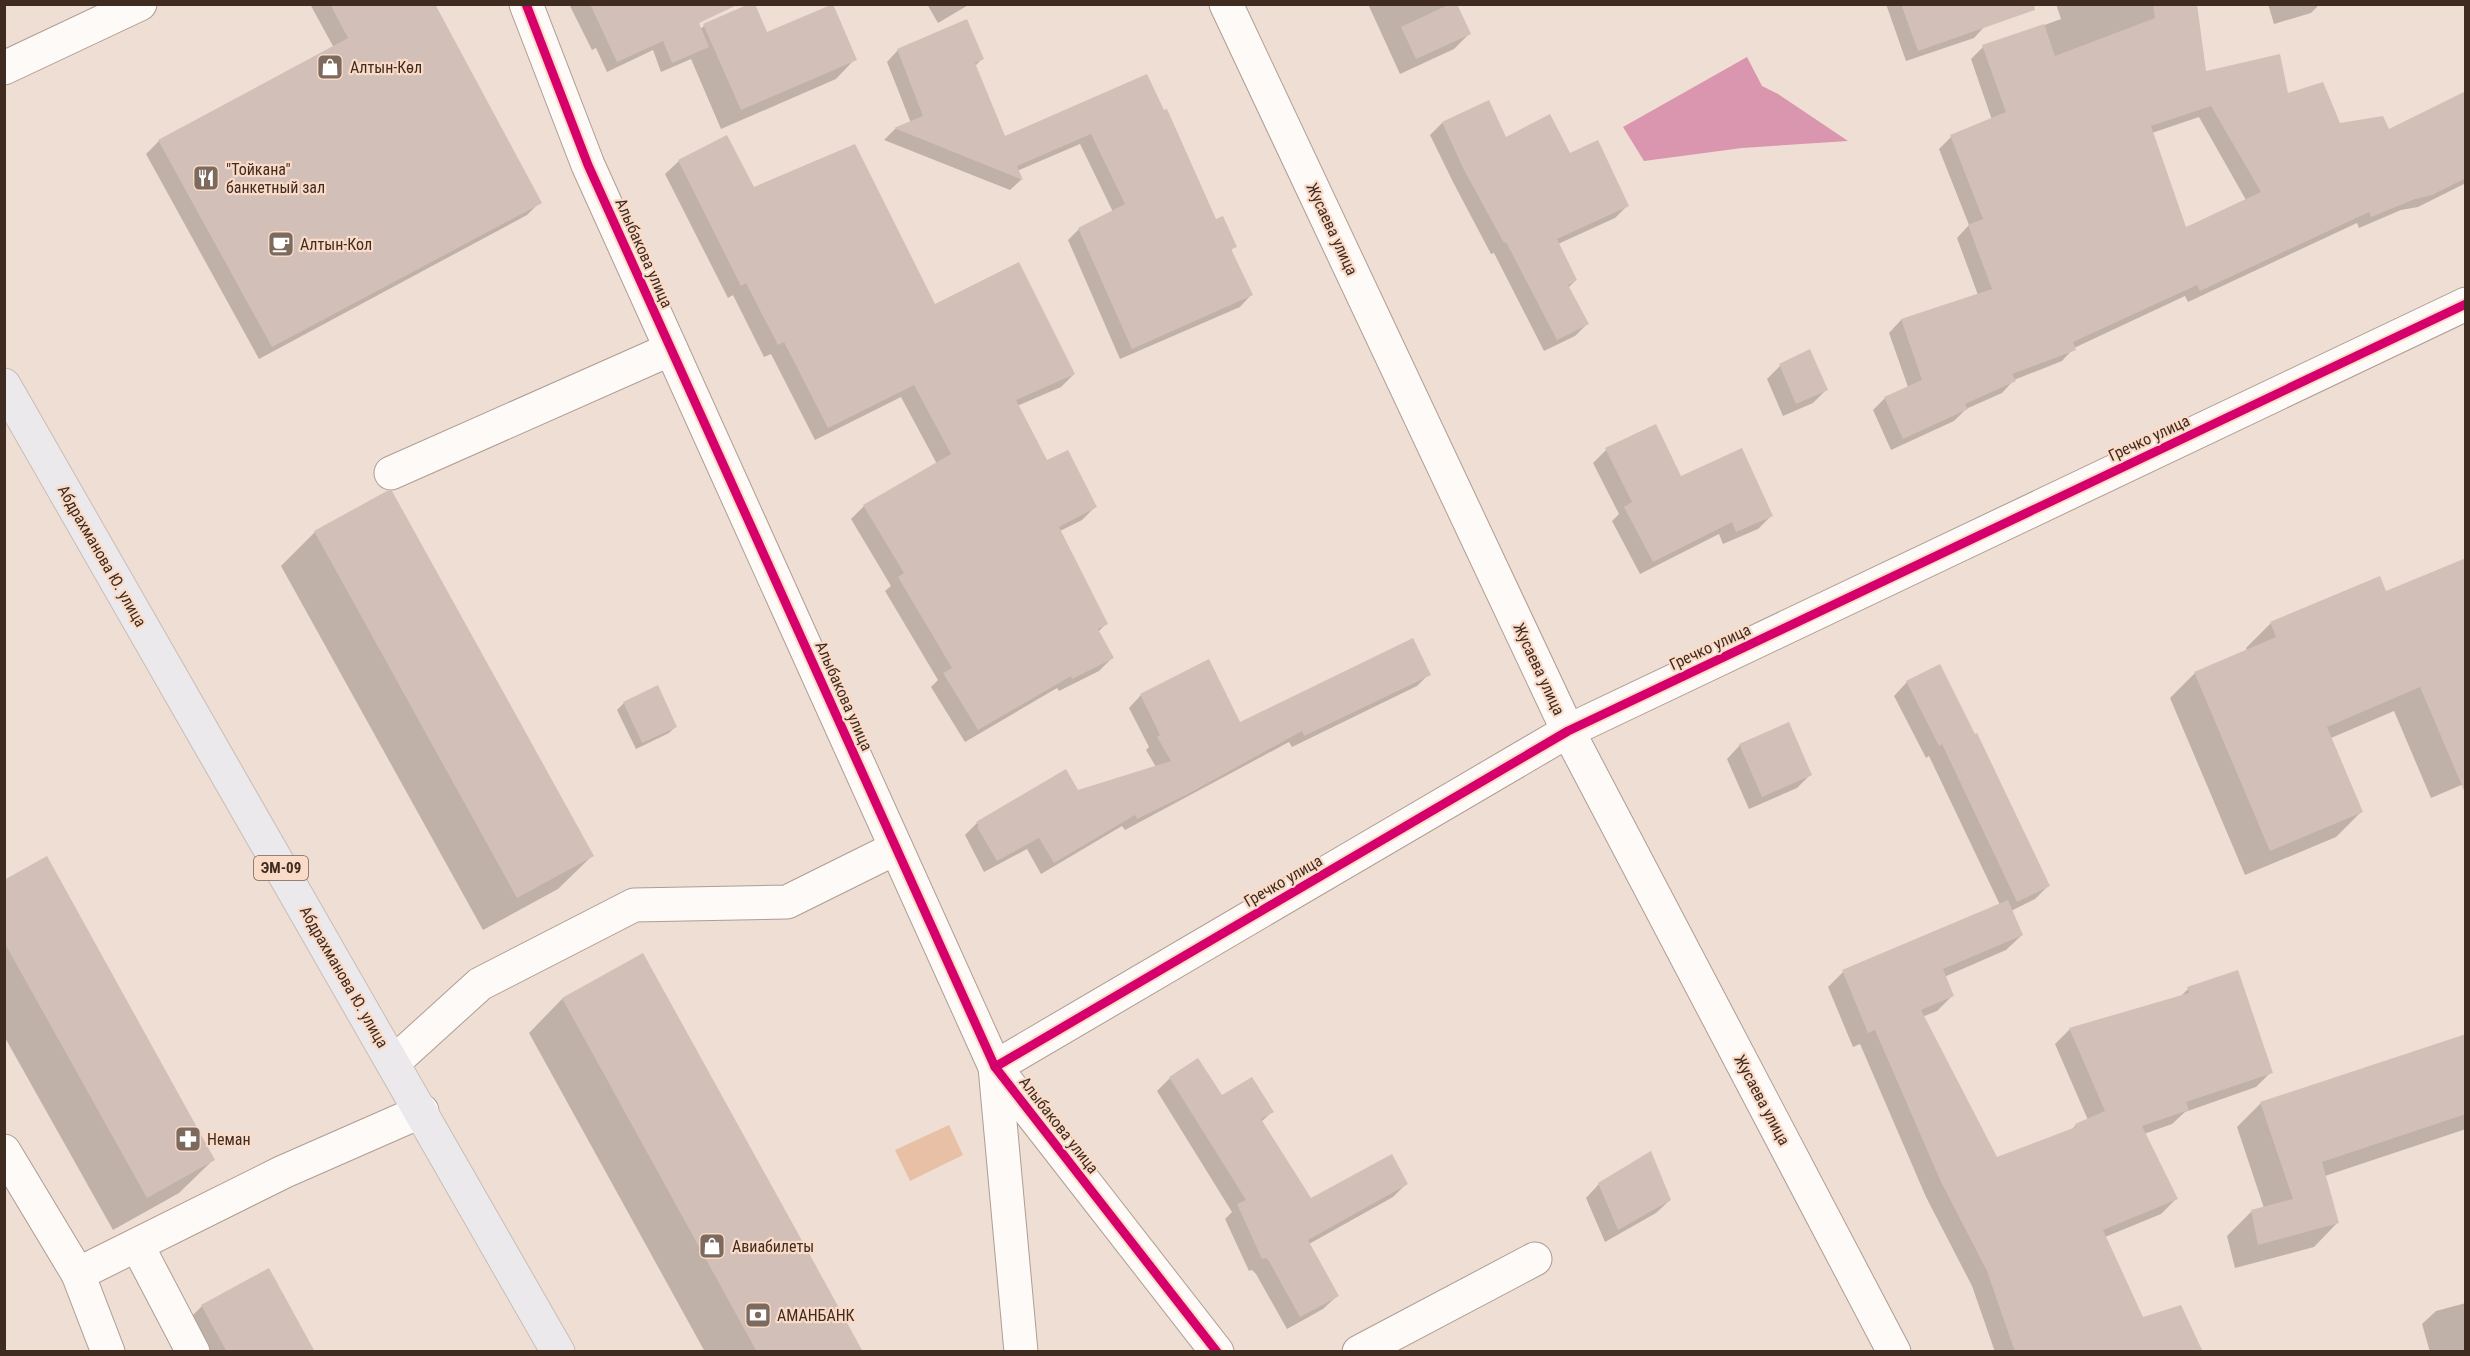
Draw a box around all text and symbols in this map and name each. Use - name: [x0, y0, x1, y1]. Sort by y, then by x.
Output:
- shop icon: Алтын-Көл: [315, 52, 345, 82]
- place label: Алтын-Көл: [350, 58, 422, 77]
- place label: "Тойкана" банкетный зал: [226, 160, 325, 197]
- restaurant icon: "Тойкана" банкетный зал: [191, 163, 221, 193]
- street label: Жусаева улица: [1302, 180, 1362, 278]
- street label: Алыбакова улица: [611, 195, 677, 311]
- cafe icon: Алтын-Кол: [266, 229, 296, 259]
- place label: Алтын-Кол: [300, 235, 372, 254]
- street label: Гречко улица: [2105, 411, 2193, 465]
- street label: Абдрахманова Ю. улица: [54, 482, 150, 630]
- street label: Жусаева улица: [1509, 620, 1569, 718]
- street label: Гречко улица: [1666, 620, 1754, 674]
- street label: Алыбакова улица: [811, 638, 877, 754]
- street label: Гречко улица: [1240, 851, 1326, 911]
- road number: ЭМ-09: [254, 856, 308, 880]
- street label: Абдрахманова Ю. улица: [296, 903, 392, 1051]
- street label: Жусаева улица: [1730, 1052, 1794, 1148]
- street label: Алыбакова улица: [1015, 1073, 1103, 1177]
- pharmacy icon: Неман: [173, 1124, 203, 1154]
- place label: Неман: [207, 1130, 251, 1149]
- shop icon: Авиабилеты: [697, 1231, 727, 1261]
- place label: Авиабилеты: [732, 1237, 814, 1256]
- bank icon: АМАНБАНК: [743, 1300, 773, 1330]
- place label: АМАНБАНК: [777, 1306, 855, 1325]

